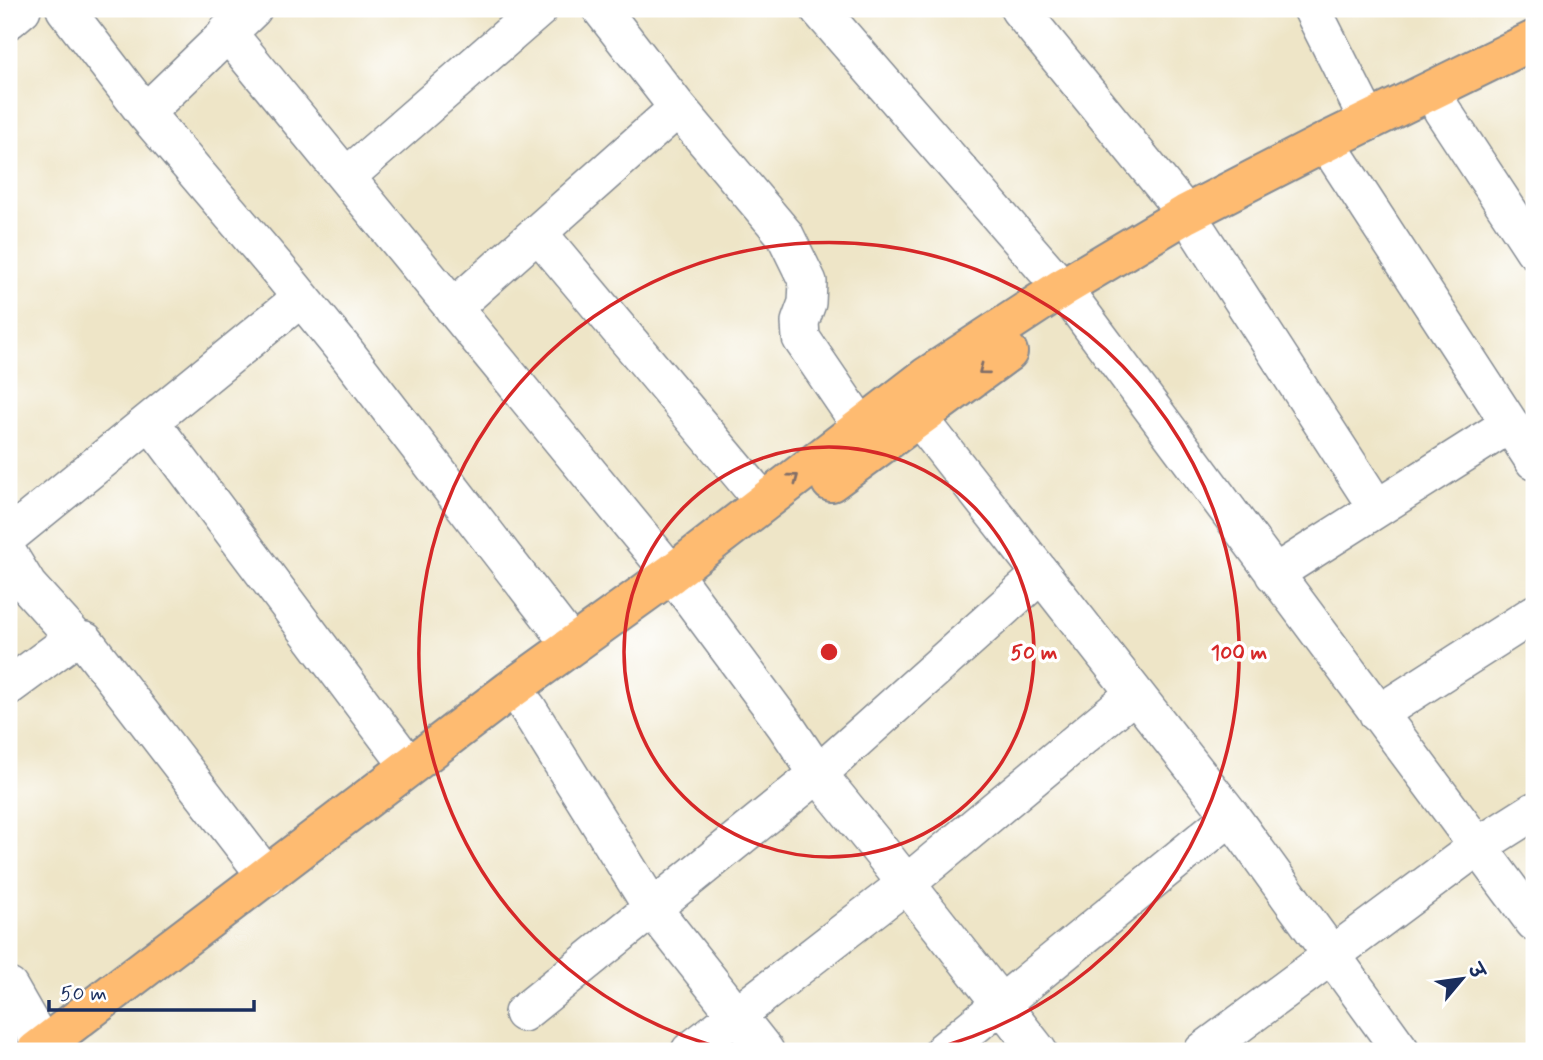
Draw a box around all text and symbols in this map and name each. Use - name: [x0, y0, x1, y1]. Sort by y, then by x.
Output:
- one-way arrow: [978, 362, 991, 375]
- one-way arrow: [786, 473, 799, 486]
- text: 50 m: [1011, 639, 1058, 667]
- text: 100 m: [1211, 639, 1267, 667]
- centre of rings: [817, 640, 841, 664]
- north arrow: [1428, 944, 1498, 1014]
- text: उ: [1461, 958, 1491, 985]
- scale bar: [49, 969, 254, 1013]
- text: 50 m: [60, 980, 107, 1008]

